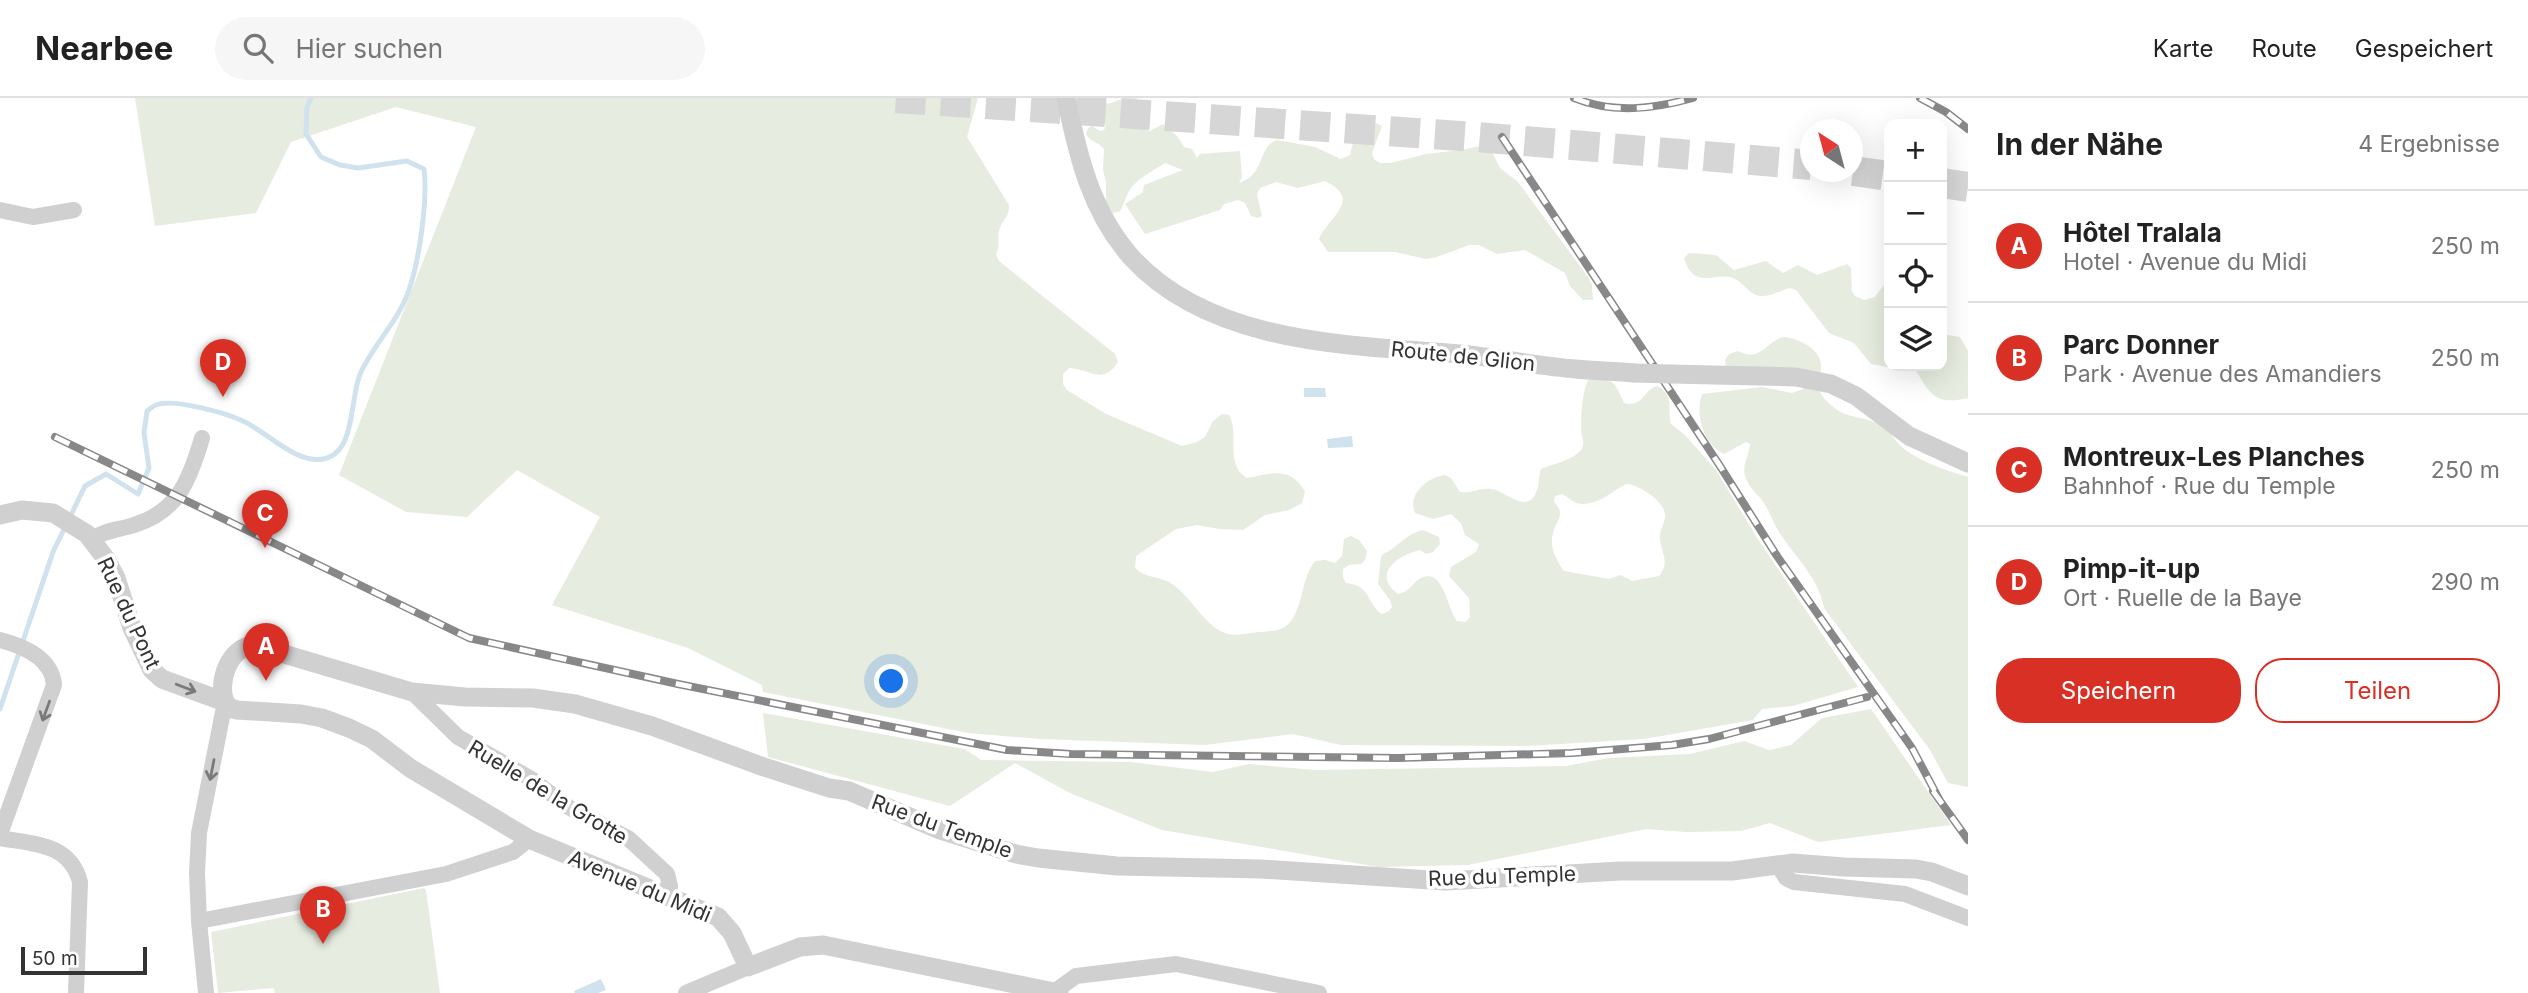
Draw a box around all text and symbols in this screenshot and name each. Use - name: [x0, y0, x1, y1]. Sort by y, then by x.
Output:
- search box: [215, 17, 705, 80]
- text: Nearbee: [35, 28, 173, 68]
- icon: search: [239, 29, 277, 67]
- text: Hier suchen: [295, 33, 443, 64]
- text: Karte: [2153, 34, 2213, 63]
- text: Route: [2251, 34, 2317, 63]
- text: Gespeichert: [2355, 34, 2493, 63]
- north arrow: [1800, 119, 1863, 182]
- map controls: [1884, 119, 1947, 371]
- button: +: [1884, 119, 1947, 182]
- text: In der Nähe: [1996, 126, 2163, 162]
- text: 4 Ergebnisse: [2358, 130, 2500, 158]
- button: −: [1884, 182, 1947, 245]
- text: Hôtel Tralala: [2063, 217, 2222, 248]
- text: A: [2010, 232, 2028, 260]
- text: 250 m: [2431, 232, 2500, 260]
- button: locate: [1884, 245, 1947, 308]
- text: Hotel · Avenue du Midi: [2063, 248, 2307, 276]
- button: layers: [1884, 308, 1947, 371]
- text: Parc Donner: [2063, 329, 2219, 360]
- street label: Route de Glion: [1390, 336, 1536, 376]
- pin: D: [200, 339, 246, 397]
- text: B: [2011, 344, 2027, 372]
- text: 250 m: [2431, 344, 2500, 372]
- text: Park · Avenue des Amandiers: [2063, 360, 2382, 388]
- text: Montreux-Les Planches: [2063, 441, 2365, 472]
- text: C: [2010, 456, 2028, 484]
- text: 250 m: [2431, 456, 2500, 484]
- text: Bahnhof · Rue du Temple: [2063, 472, 2336, 500]
- pin: C: [242, 490, 288, 548]
- street label: Rue du Pont: [92, 553, 166, 673]
- text: Pimp-it-up: [2063, 553, 2200, 584]
- text: D: [2011, 568, 2027, 596]
- text: 290 m: [2431, 568, 2500, 596]
- text: Ort · Ruelle de la Baye: [2063, 584, 2302, 612]
- pin: A: [243, 623, 289, 681]
- button: Speichern: [1996, 658, 2241, 723]
- button: Teilen: [2255, 658, 2500, 723]
- your location: [874, 664, 908, 698]
- one-way arrow: [174, 682, 196, 695]
- one-way arrow: [39, 700, 51, 722]
- street label: Ruelle de la Grotte: [464, 735, 632, 849]
- one-way arrow: [205, 758, 219, 781]
- street label: Rue du Temple: [868, 789, 1016, 863]
- street label: Avenue du Midi: [565, 845, 715, 927]
- street label: Rue du Temple: [1428, 861, 1576, 891]
- pin: B: [300, 886, 346, 944]
- scale bar: [21, 944, 147, 976]
- text: 50 m: [32, 947, 78, 970]

